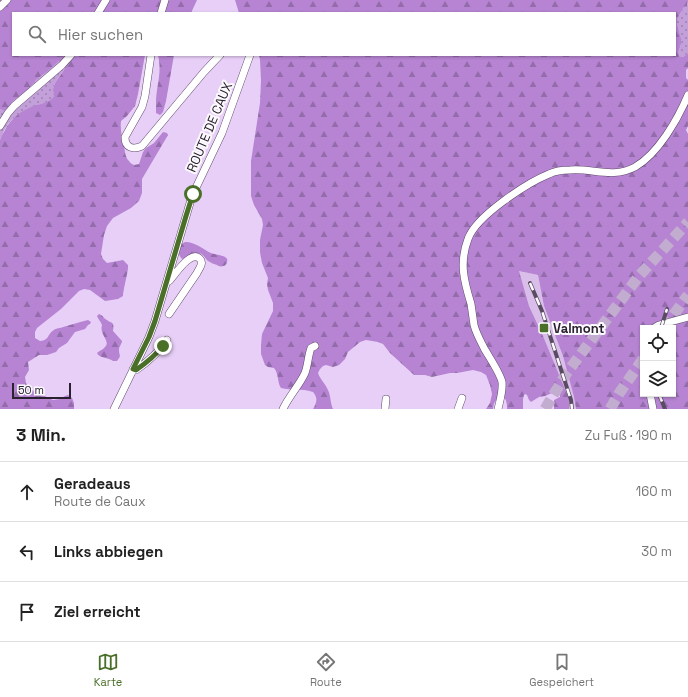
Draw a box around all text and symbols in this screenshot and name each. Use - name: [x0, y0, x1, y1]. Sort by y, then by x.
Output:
- search box: [12, 12, 676, 56]
- icon: search: [26, 23, 48, 45]
- text: Hier suchen: [58, 25, 143, 44]
- street label: ROUTE DE CAUX: [183, 80, 236, 175]
- route start: [184, 185, 202, 203]
- place label: Valmont: [553, 320, 605, 337]
- marker: Valmont: [538, 322, 550, 334]
- map controls: [640, 325, 676, 397]
- button: locate: [640, 325, 676, 361]
- route end: [154, 337, 172, 355]
- button: layers: [640, 361, 676, 397]
- scale bar: [12, 381, 71, 400]
- text: 50 m: [18, 383, 44, 397]
- text: 3 Min.: [16, 424, 66, 446]
- text: Zu Fuß · 190 m: [585, 427, 672, 444]
- text: Geradeaus: [54, 474, 131, 493]
- icon: ahead: [16, 481, 38, 503]
- text: 160 m: [636, 483, 672, 500]
- text: Route de Caux: [54, 493, 146, 510]
- icon: left: [16, 541, 38, 563]
- text: Links abbiegen: [54, 542, 163, 561]
- text: 30 m: [641, 543, 672, 560]
- icon: arrive: [16, 601, 38, 623]
- text: Ziel erreicht: [54, 602, 141, 621]
- tab: Karte: [94, 651, 122, 689]
- tab: Route: [310, 651, 342, 689]
- tab: Gespeichert: [529, 651, 594, 689]

